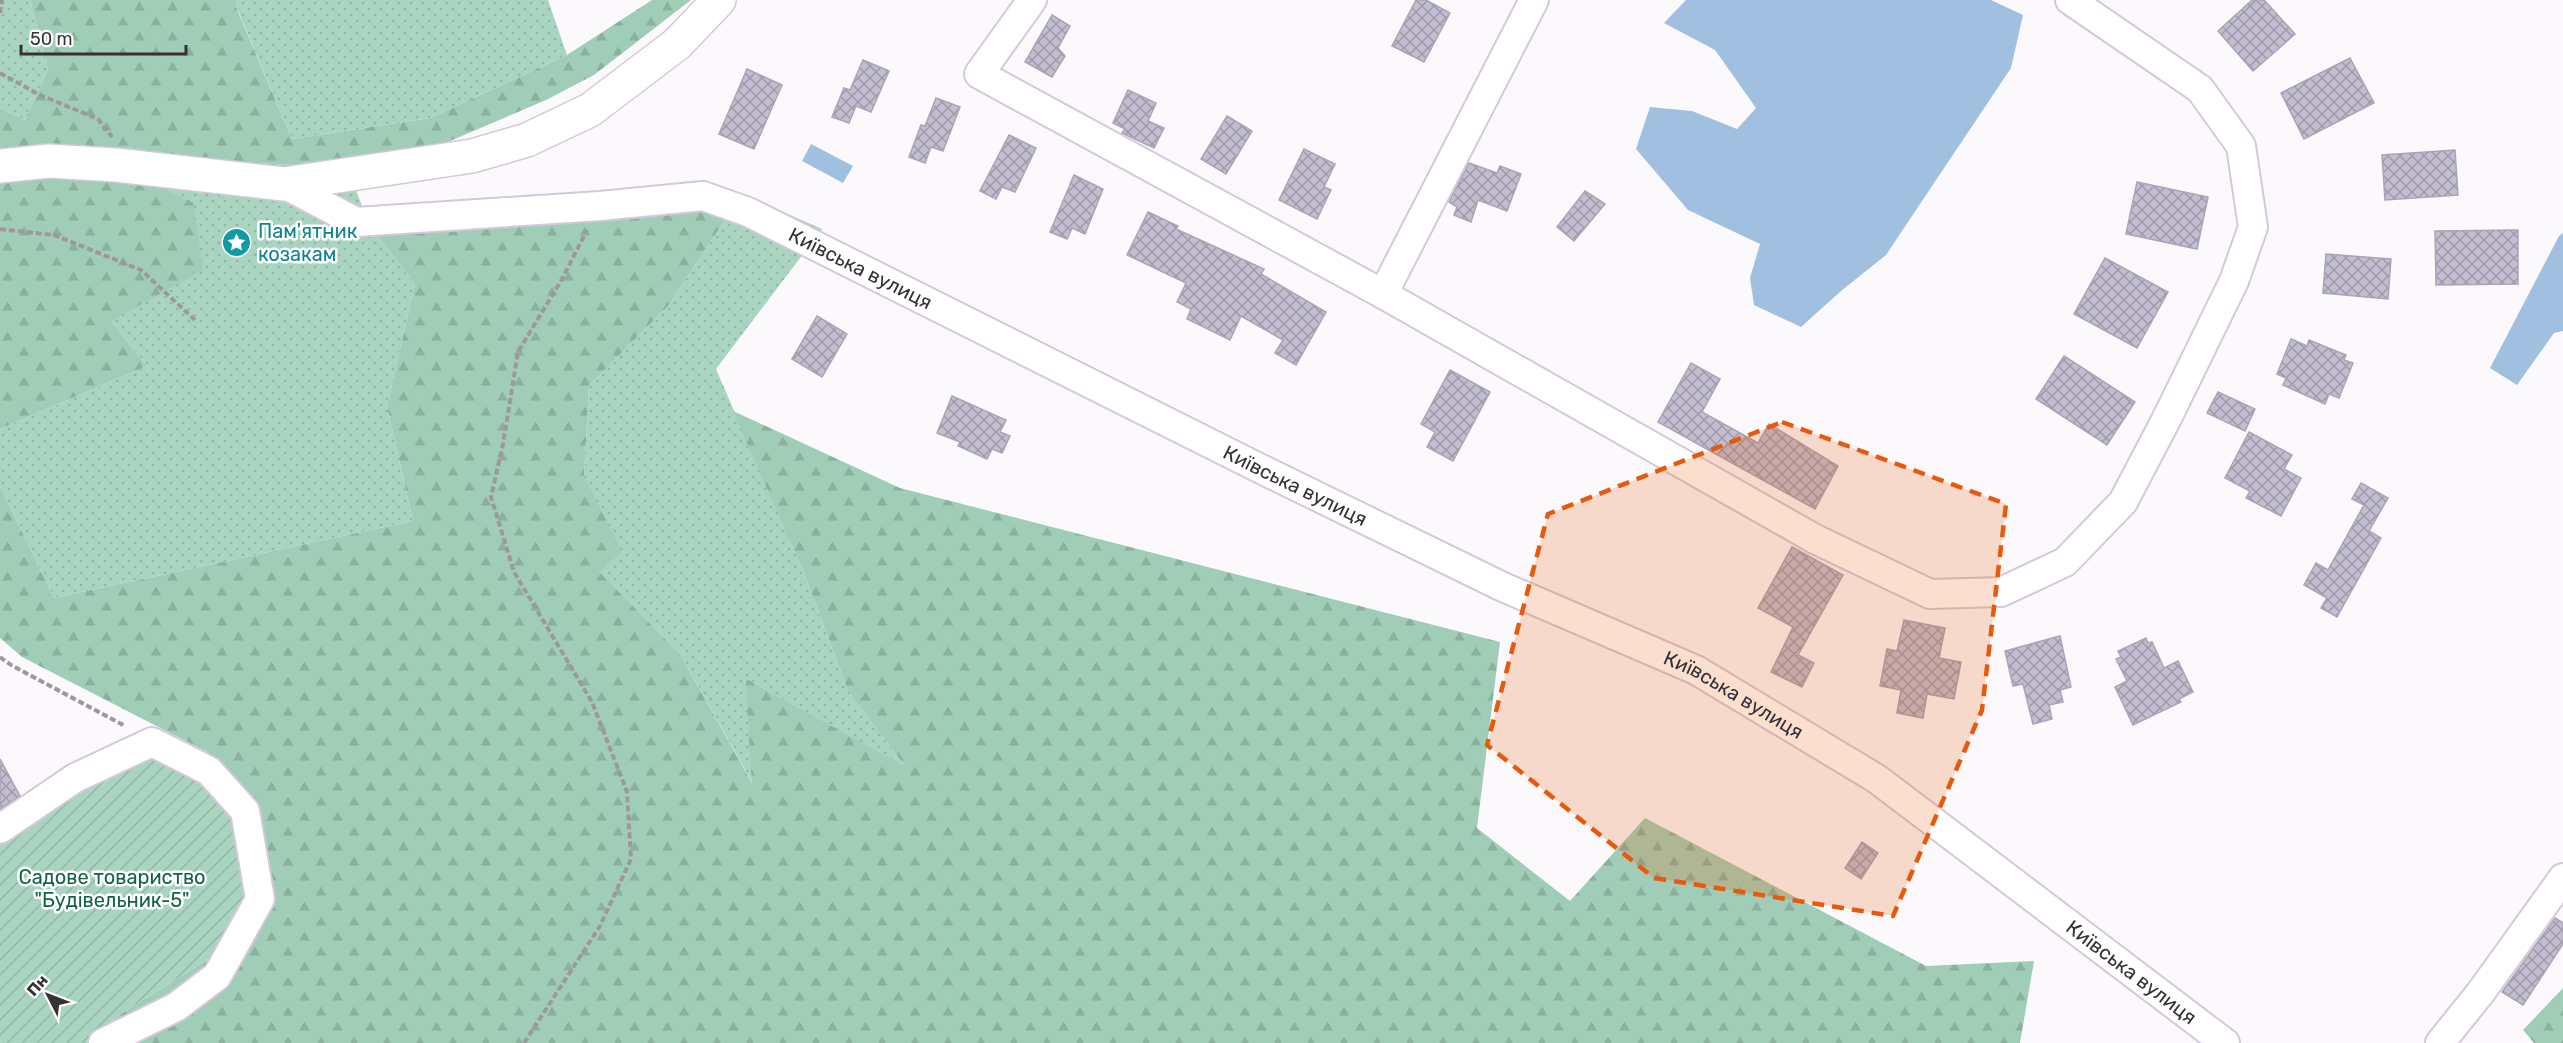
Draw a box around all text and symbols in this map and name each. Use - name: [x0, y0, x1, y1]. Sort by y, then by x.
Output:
- scale bar: [21, 18, 186, 56]
- text: 50 m: [30, 28, 73, 50]
- place label: Пам'ятник козакам: [258, 219, 358, 266]
- street label: Київська вулиця: [785, 222, 936, 314]
- place icon: Пам'ятник козакам: [221, 226, 253, 258]
- street label: Київська вулиця: [1219, 440, 1371, 531]
- street label: Київська вулиця: [1660, 646, 1808, 744]
- park label: Садове товариство "Будівельник-5": [18, 865, 206, 912]
- street label: Київська вулиця: [2061, 915, 2201, 1029]
- north arrow: [18, 965, 78, 1025]
- text: Пн: [23, 971, 52, 1000]

